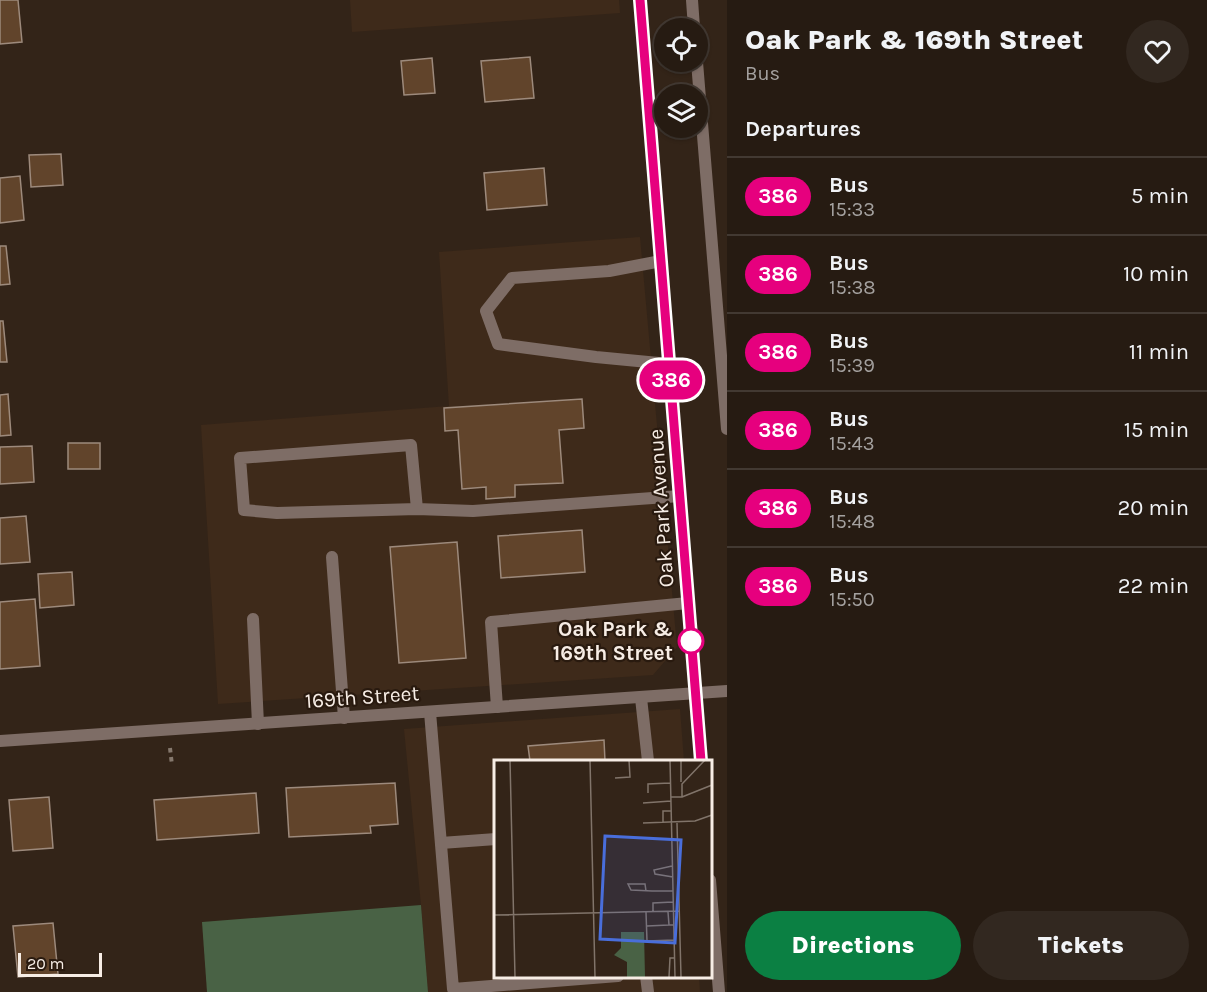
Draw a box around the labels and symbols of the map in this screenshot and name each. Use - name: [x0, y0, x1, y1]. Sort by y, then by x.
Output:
- line badge: 386: [636, 360, 706, 400]
- street label: Oak Park Avenue: [643, 428, 679, 588]
- place label: Oak Park & 169th Street: [553, 617, 673, 665]
- marker: Oak Park & 169th Street: [678, 628, 704, 654]
- street label: 169th Street: [304, 681, 420, 713]
- inset map: [494, 760, 712, 977]
- scale bar: [18, 950, 102, 978]

